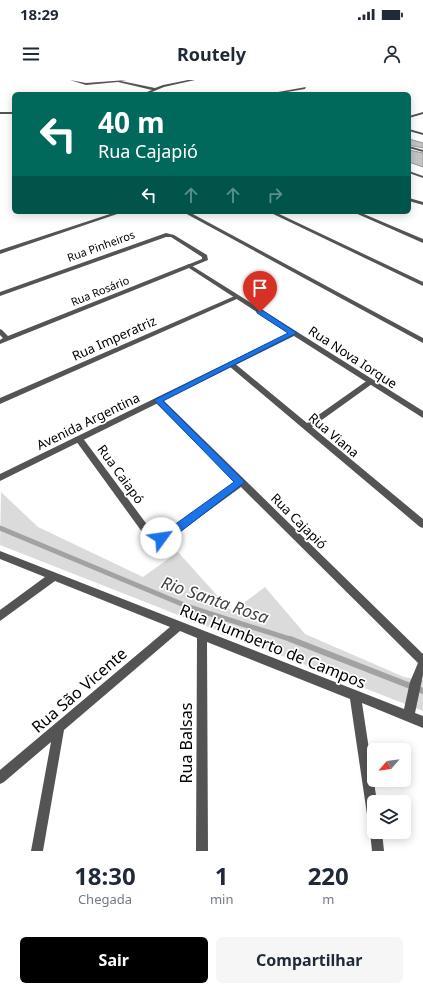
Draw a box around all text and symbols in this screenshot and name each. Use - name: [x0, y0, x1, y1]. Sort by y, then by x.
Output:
- text: 18:29: [20, 4, 59, 24]
- text: Routely: [177, 42, 246, 66]
- icon: menu: [20, 43, 42, 65]
- icon: person: [381, 43, 403, 65]
- text: 40 m: [98, 103, 165, 141]
- icon: left: [32, 108, 84, 160]
- text: Rua Cajapió: [98, 139, 198, 163]
- icon: left: [138, 184, 160, 206]
- icon: ahead: [180, 184, 202, 206]
- icon: ahead: [222, 184, 244, 206]
- icon: right: [264, 184, 286, 206]
- street label: Rua Pinheiros: [65, 226, 137, 265]
- pin: [243, 271, 277, 312]
- street label: Rua Rosário: [68, 272, 132, 309]
- icon: arrive: [249, 277, 271, 299]
- street label: Rua Imperatriz: [69, 311, 159, 365]
- street label: Rua Nova Iorque: [305, 322, 401, 392]
- street label: Avenida Argentina: [33, 388, 143, 454]
- street label: Rua Viana: [305, 409, 363, 461]
- street label: Rua Caiapó: [93, 441, 149, 507]
- street label: Rua Cajapió: [267, 489, 331, 553]
- position arrow: [140, 517, 182, 559]
- water label: Rio Santa Rosa: [158, 570, 272, 629]
- street label: Rua Humberto de Campos: [177, 599, 369, 693]
- street label: Rua São Vicente: [27, 642, 131, 738]
- street label: Rua Balsas: [175, 703, 197, 783]
- north arrow: [367, 743, 411, 787]
- map controls: [367, 743, 411, 839]
- button: layers: [367, 795, 411, 839]
- text: 18:30: [74, 859, 136, 892]
- text: 1: [215, 859, 229, 892]
- text: 220: [308, 859, 349, 892]
- text: Chegada: [78, 890, 132, 908]
- text: min: [210, 890, 233, 908]
- text: m: [322, 890, 334, 908]
- button: Sair: [20, 937, 208, 983]
- button: Compartilhar: [216, 937, 403, 983]

